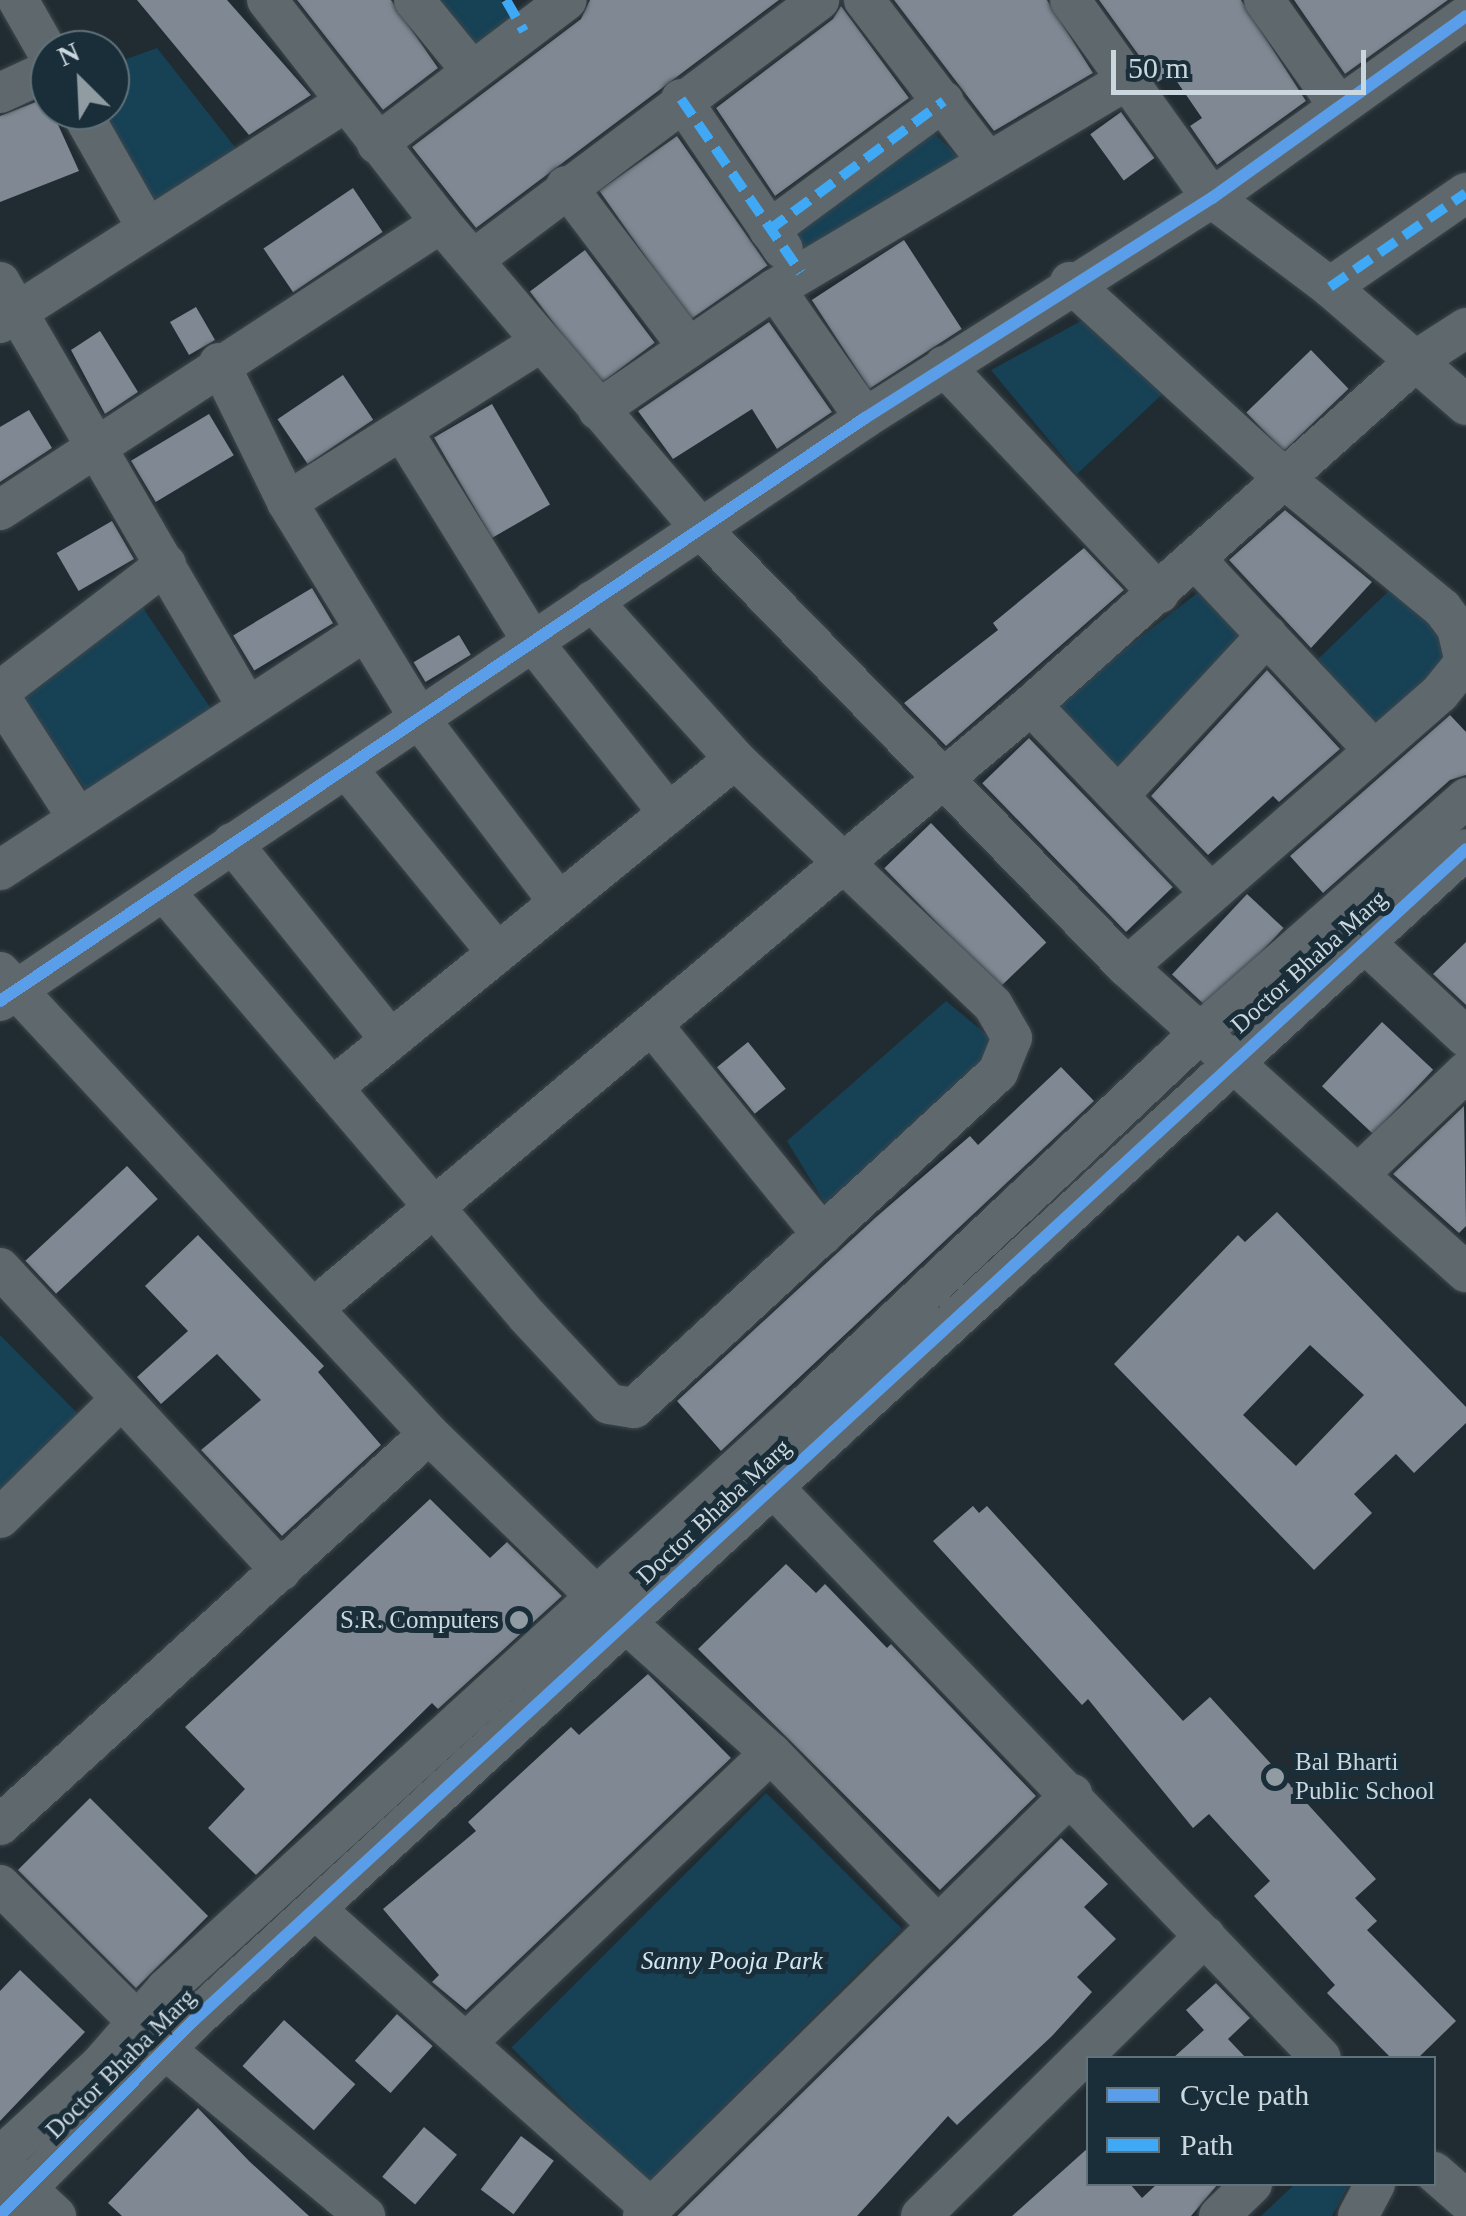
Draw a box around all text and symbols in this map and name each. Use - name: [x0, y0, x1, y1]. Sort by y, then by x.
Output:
- north arrow: [30, 30, 130, 130]
- scale bar: [1116, 30, 1371, 92]
- text: N: [53, 36, 84, 72]
- text: 50 m: [1128, 51, 1189, 84]
- street label: Doctor Bhaba Marg: [1225, 884, 1393, 1040]
- street label: Doctor Bhaba Marg: [631, 1433, 797, 1591]
- place label: S.R. Computers: [340, 1605, 499, 1635]
- marker: S.R. Computers: [508, 1609, 530, 1631]
- place label: Bal Bharti Public School: [1295, 1748, 1435, 1807]
- marker: Bal Bharti Public School: [1264, 1766, 1286, 1788]
- park label: Sanny Pooja Park: [641, 1946, 823, 1976]
- street label: Doctor Bhaba Marg: [40, 1983, 202, 2145]
- legend: [1086, 2056, 1436, 2186]
- text: Cycle path: [1180, 2078, 1309, 2111]
- text: Path: [1180, 2128, 1233, 2161]

